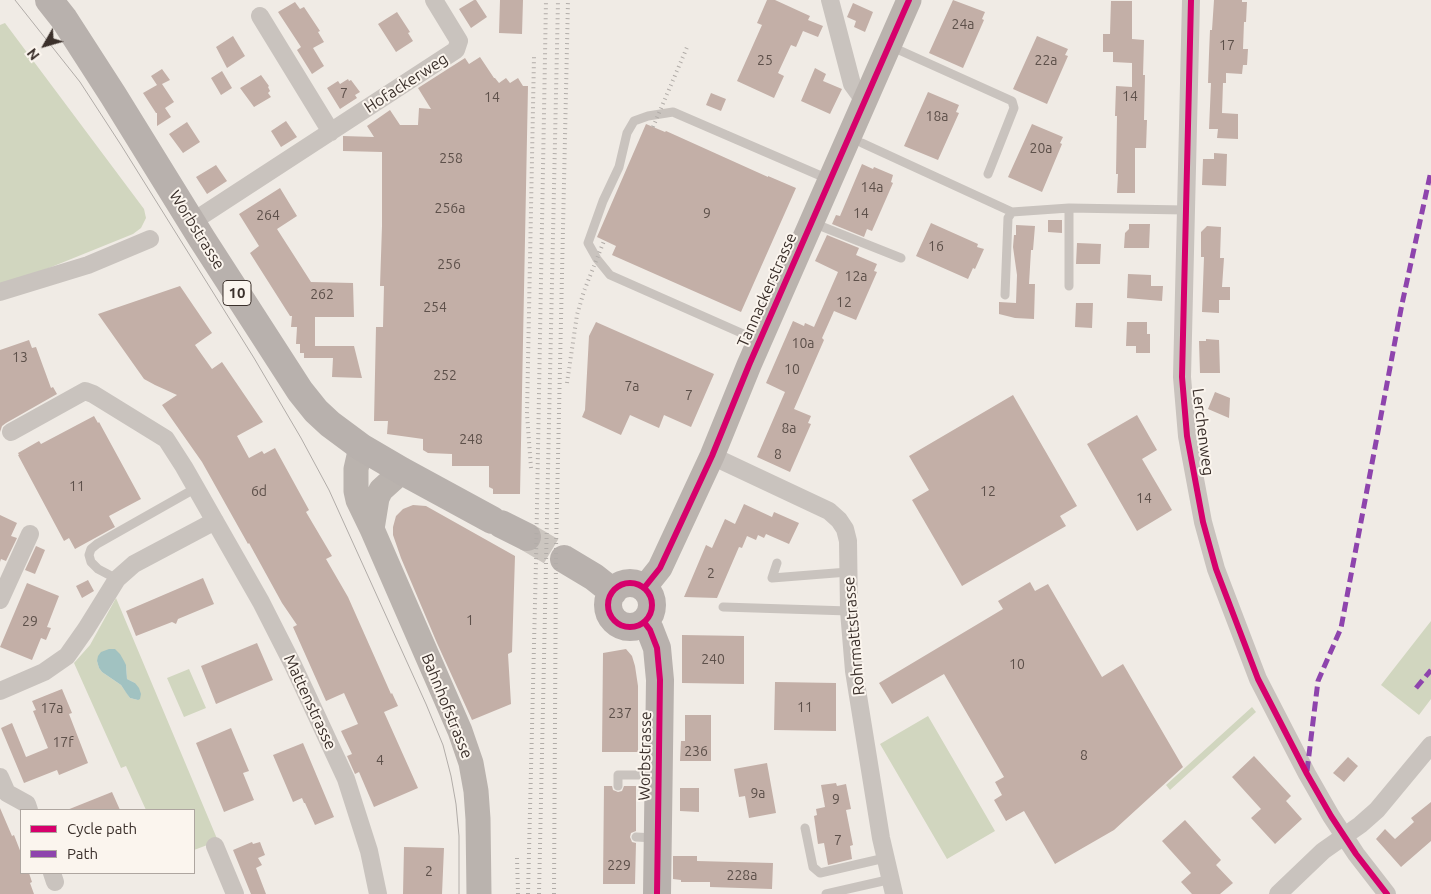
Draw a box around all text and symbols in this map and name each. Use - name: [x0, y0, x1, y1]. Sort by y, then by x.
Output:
- house number: 24a: [952, 16, 974, 32]
- north arrow: [20, 20, 70, 70]
- house number: 17: [1219, 37, 1235, 53]
- text: N: [24, 45, 43, 63]
- street label: Hofackerweg: [361, 49, 451, 117]
- house number: 25: [757, 52, 773, 68]
- house number: 22a: [1035, 52, 1057, 68]
- house number: 7: [340, 85, 348, 101]
- house number: 14: [1122, 88, 1138, 104]
- house number: 14: [484, 89, 500, 105]
- house number: 18a: [926, 108, 948, 124]
- house number: 20a: [1030, 140, 1052, 156]
- house number: 258: [439, 150, 463, 166]
- house number: 14a: [861, 179, 883, 195]
- street label: Worbstrasse: [165, 187, 229, 273]
- house number: 256a: [435, 200, 465, 216]
- house number: 9: [703, 205, 711, 221]
- house number: 14: [853, 205, 869, 221]
- house number: 264: [256, 207, 280, 223]
- street label: Tannackerstrasse: [733, 230, 801, 350]
- house number: 16: [928, 238, 944, 254]
- house number: 256: [437, 256, 461, 272]
- house number: 12a: [845, 268, 867, 284]
- road number: 10: [223, 280, 251, 306]
- house number: 262: [310, 286, 334, 302]
- house number: 12: [836, 294, 852, 310]
- house number: 254: [423, 299, 447, 315]
- house number: 10a: [792, 335, 814, 351]
- house number: 13: [12, 349, 28, 365]
- house number: 10: [784, 361, 800, 377]
- house number: 252: [433, 367, 457, 383]
- house number: 7a: [624, 378, 640, 394]
- house number: 7: [685, 387, 693, 403]
- street label: Lerchenweg: [1188, 387, 1218, 477]
- house number: 8a: [781, 420, 797, 436]
- house number: 248: [459, 431, 483, 447]
- house number: 8: [774, 446, 782, 462]
- house number: 11: [69, 478, 85, 494]
- house number: 6d: [251, 483, 267, 499]
- house number: 12: [980, 483, 996, 499]
- house number: 14: [1136, 490, 1152, 506]
- house number: 2: [707, 565, 715, 581]
- street label: Rohrmattstrasse: [839, 576, 869, 696]
- house number: 1: [466, 612, 474, 628]
- house number: 29: [22, 613, 38, 629]
- street label: Mattenstrasse: [280, 651, 340, 753]
- street label: Bahnhofstrasse: [417, 651, 477, 761]
- house number: 240: [701, 651, 725, 667]
- house number: 10: [1009, 656, 1025, 672]
- house number: 11: [797, 699, 813, 715]
- house number: 17a: [41, 700, 63, 716]
- house number: 237: [608, 705, 632, 721]
- street label: Worbstrasse: [635, 711, 655, 801]
- house number: 17f: [52, 734, 74, 750]
- house number: 236: [684, 743, 708, 759]
- house number: 8: [1080, 747, 1088, 763]
- house number: 4: [376, 752, 384, 768]
- house number: 9a: [750, 785, 766, 801]
- house number: 9: [832, 791, 840, 807]
- legend: [20, 809, 195, 874]
- text: Cycle path: [67, 820, 137, 837]
- house number: 7: [834, 832, 842, 848]
- text: Path: [67, 845, 98, 862]
- house number: 229: [607, 857, 631, 873]
- house number: 2: [425, 863, 433, 879]
- house number: 228a: [727, 867, 757, 883]

